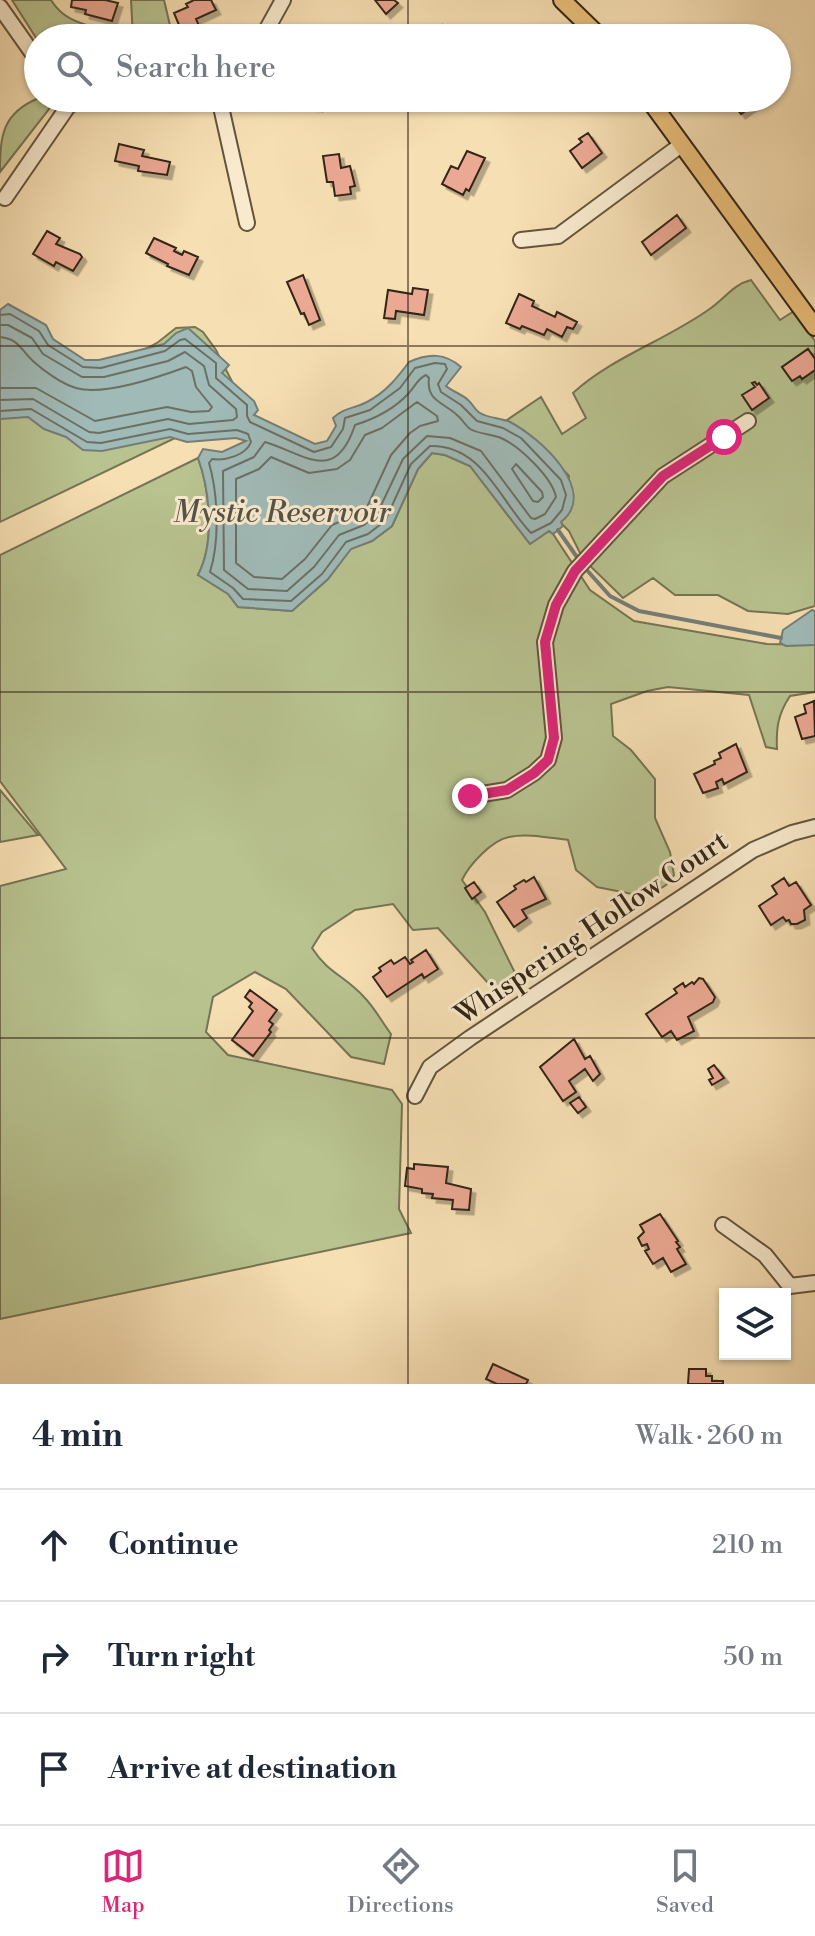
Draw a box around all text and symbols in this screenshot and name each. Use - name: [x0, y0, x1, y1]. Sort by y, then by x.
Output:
- search box: [24, 24, 791, 112]
- icon: search: [52, 46, 96, 90]
- text: Search here: [116, 49, 276, 87]
- route start: [706, 419, 742, 455]
- water label: Mystic Reservoir: [173, 494, 392, 532]
- route end: [452, 778, 488, 814]
- street label: Whispering Hollow Court: [448, 824, 735, 1033]
- map controls: [719, 1288, 791, 1360]
- button: layers: [719, 1288, 791, 1360]
- text: 4 min: [32, 1415, 123, 1457]
- text: Walk · 260 m: [636, 1420, 783, 1452]
- icon: ahead: [32, 1523, 76, 1567]
- text: Continue: [108, 1526, 239, 1564]
- text: 210 m: [712, 1529, 783, 1561]
- icon: right: [32, 1635, 76, 1679]
- text: Turn right: [108, 1638, 255, 1676]
- text: 50 m: [723, 1641, 783, 1673]
- icon: arrive: [32, 1747, 76, 1791]
- text: Arrive at destination: [108, 1750, 397, 1788]
- tab: Map: [101, 1844, 145, 1919]
- tab: Directions: [348, 1844, 454, 1919]
- tab: Saved: [656, 1844, 714, 1919]

